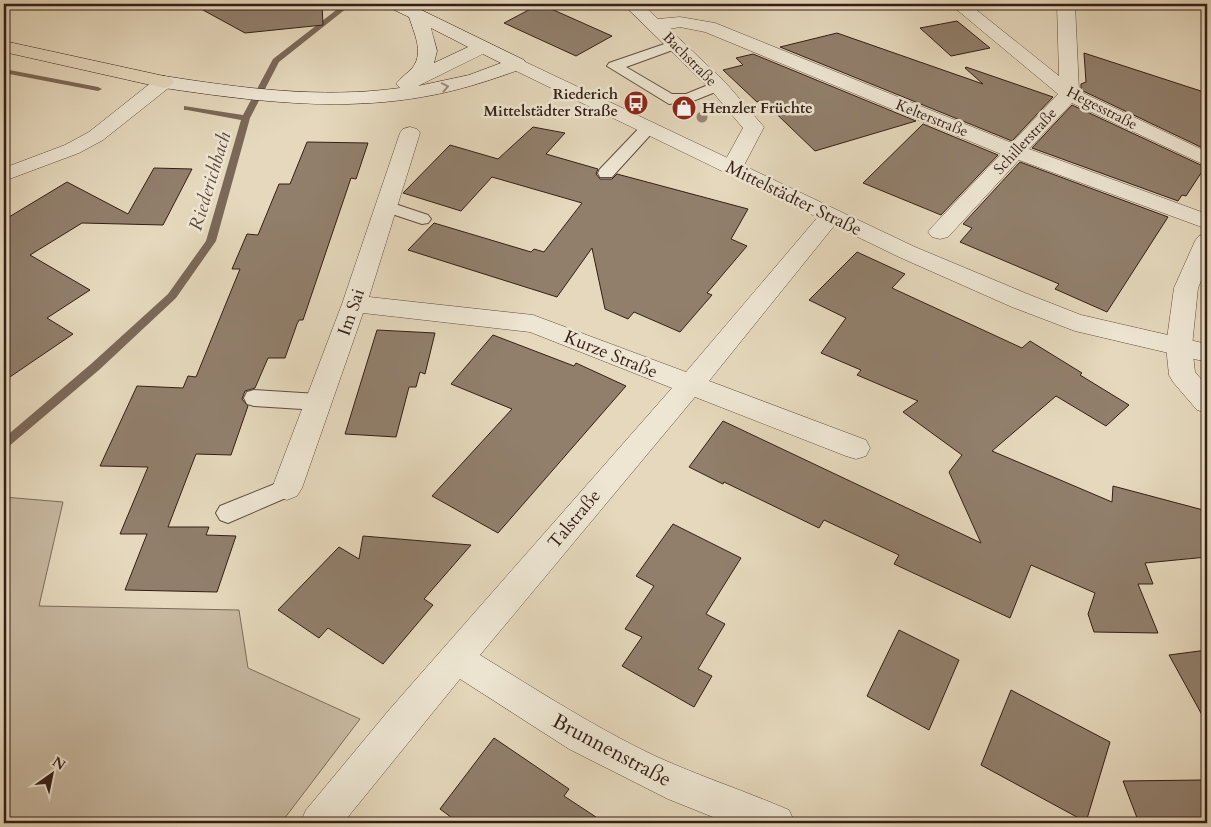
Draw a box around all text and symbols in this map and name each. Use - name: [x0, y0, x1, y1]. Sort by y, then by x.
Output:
- street label: Bachstraße: [658, 27, 722, 91]
- street label: Hegesstraße: [1063, 82, 1141, 134]
- one-way arrow: [441, 83, 450, 93]
- place label: Riederich Mittelstädter Straße: [484, 84, 619, 121]
- bus stop icon: Riederich Mittelstädter Straße: [623, 90, 649, 116]
- street label: Kelterstraße: [893, 94, 971, 142]
- shop icon: Henzler Früchte: [671, 95, 697, 121]
- place label: Henzler Früchte: [702, 98, 813, 118]
- street label: Schillerstraße: [989, 103, 1061, 179]
- water label: Riederichbach: [183, 129, 237, 234]
- street label: Mittelstädter Straße: [722, 155, 866, 242]
- street label: Im Sai: [332, 285, 371, 339]
- street label: Kurze Straße: [560, 324, 661, 385]
- street label: Talstraße: [542, 484, 607, 554]
- street label: Brunnenstraße: [547, 707, 677, 794]
- north arrow: [28, 750, 78, 800]
- text: N: [49, 752, 69, 775]

